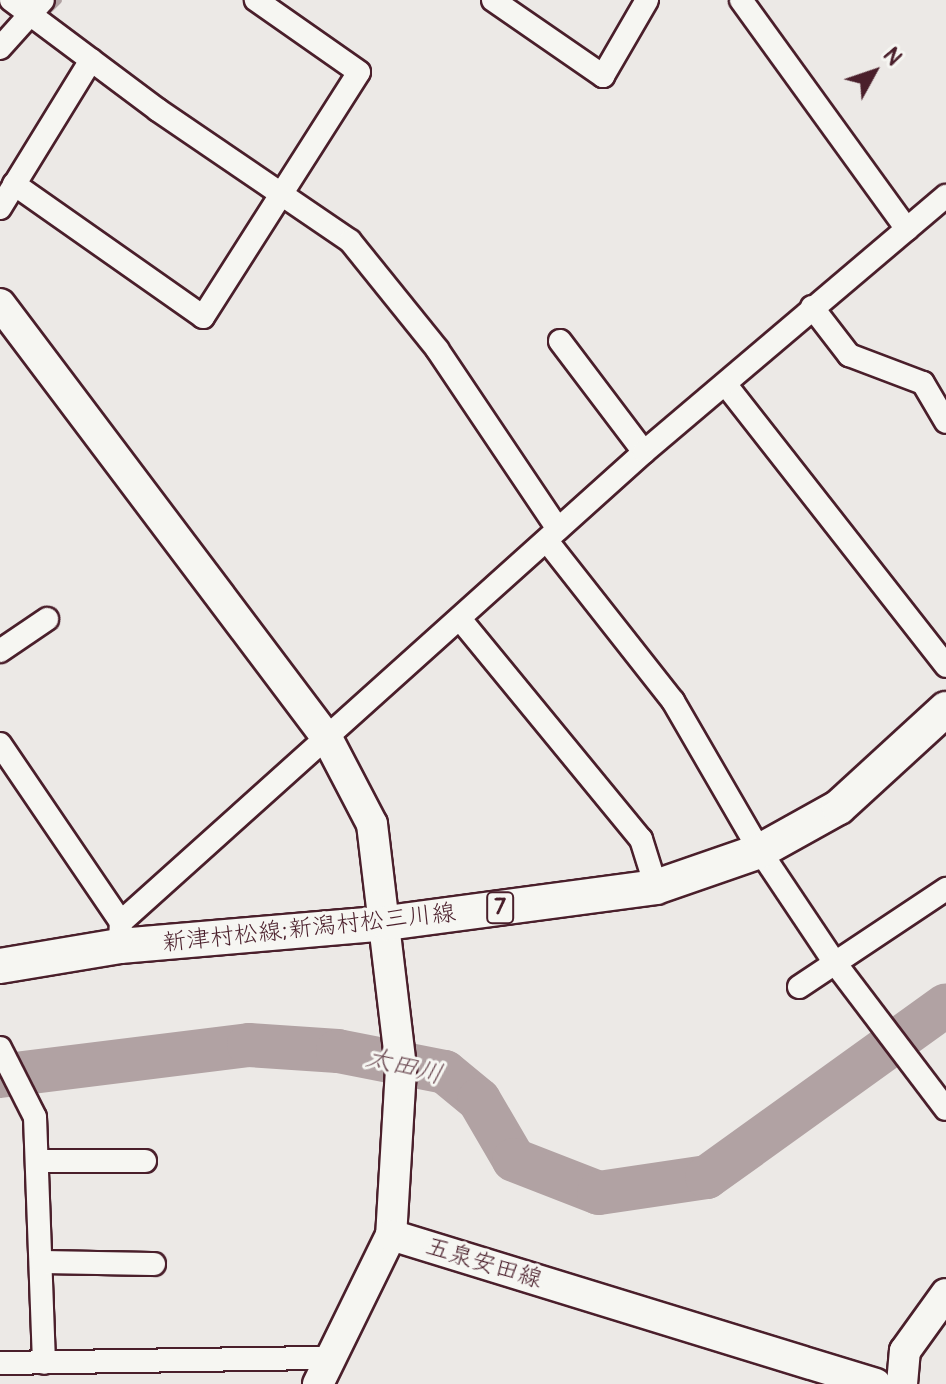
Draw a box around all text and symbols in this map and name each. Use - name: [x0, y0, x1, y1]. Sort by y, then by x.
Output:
- north arrow: [834, 32, 914, 112]
- text: N: [877, 42, 908, 71]
- road number: 7: [486, 890, 514, 926]
- street label: 新津村松線;新潟村松三川線: [161, 898, 457, 958]
- water label: 太田川: [362, 1042, 446, 1092]
- street label: 五泉安田線: [422, 1232, 546, 1294]

